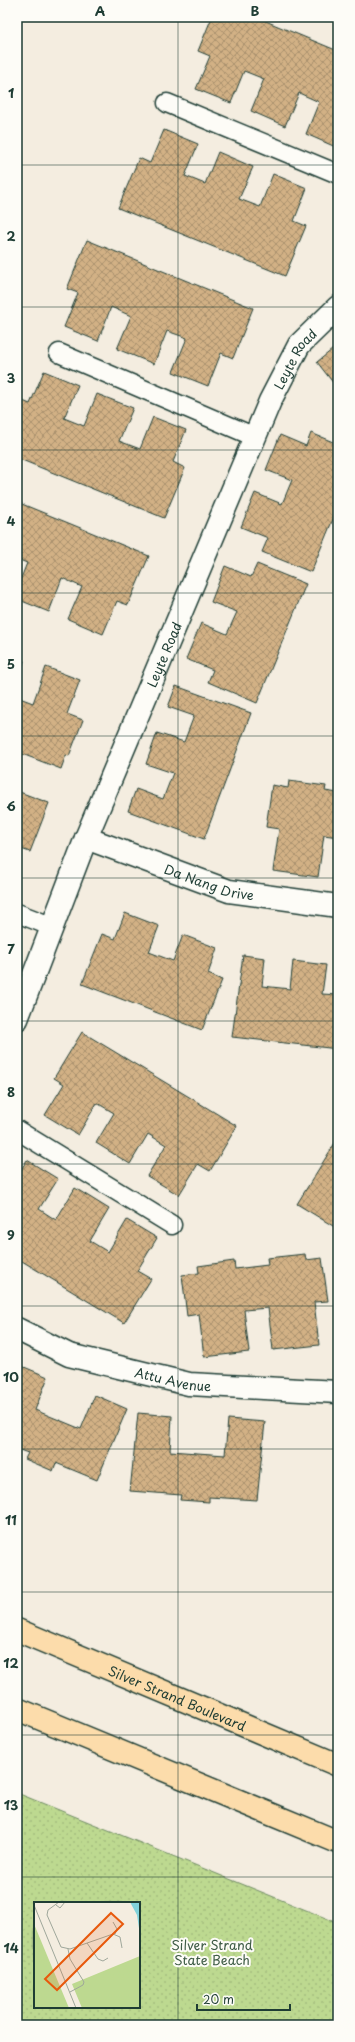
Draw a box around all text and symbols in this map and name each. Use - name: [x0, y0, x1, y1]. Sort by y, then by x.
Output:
- text: A: [95, 1, 105, 20]
- text: B: [251, 1, 260, 20]
- text: 1: [8, 83, 14, 102]
- text: 2: [6, 226, 16, 245]
- street label: Leyte Road: [268, 324, 320, 392]
- text: 3: [7, 368, 16, 387]
- text: 4: [7, 511, 16, 530]
- street label: Leyte Road: [141, 619, 186, 690]
- text: 5: [7, 654, 15, 673]
- text: 6: [6, 796, 16, 815]
- street label: Da Nang Drive: [162, 858, 255, 904]
- text: 7: [7, 939, 15, 958]
- text: 8: [7, 1082, 15, 1101]
- text: 9: [7, 1225, 15, 1244]
- street label: Attu Avenue: [133, 1362, 212, 1395]
- text: 10: [3, 1367, 19, 1386]
- text: 11: [5, 1510, 17, 1529]
- text: 12: [3, 1653, 19, 1672]
- street label: Silver Strand Boulevard: [106, 1660, 249, 1735]
- text: 13: [4, 1795, 19, 1814]
- inset map: [34, 1902, 140, 2008]
- park label: Silver Strand State Beach: [171, 1935, 253, 1969]
- text: 14: [3, 1938, 19, 1957]
- scale bar: [197, 1986, 290, 2012]
- text: 20 m: [203, 1990, 234, 2008]

